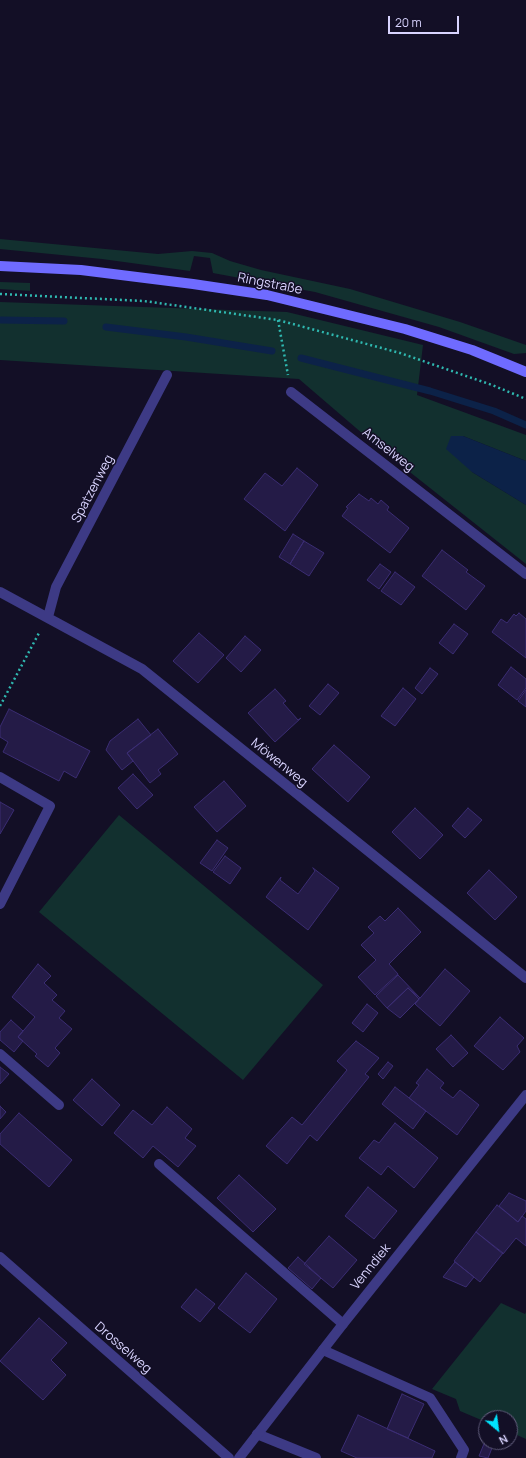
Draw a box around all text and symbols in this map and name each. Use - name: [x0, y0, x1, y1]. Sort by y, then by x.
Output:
- scale bar: [390, 8, 461, 34]
- text: 20 m: [395, 14, 422, 31]
- street label: Ringstraße: [236, 270, 304, 298]
- street label: Amselweg: [359, 425, 417, 475]
- street label: Spatzenweg: [69, 452, 117, 526]
- street label: Möwenweg: [248, 735, 310, 791]
- street label: Venndiek: [348, 1241, 394, 1293]
- street label: Drosselweg: [91, 1319, 155, 1377]
- north arrow: [478, 1410, 518, 1450]
- text: N: [496, 1432, 511, 1449]

